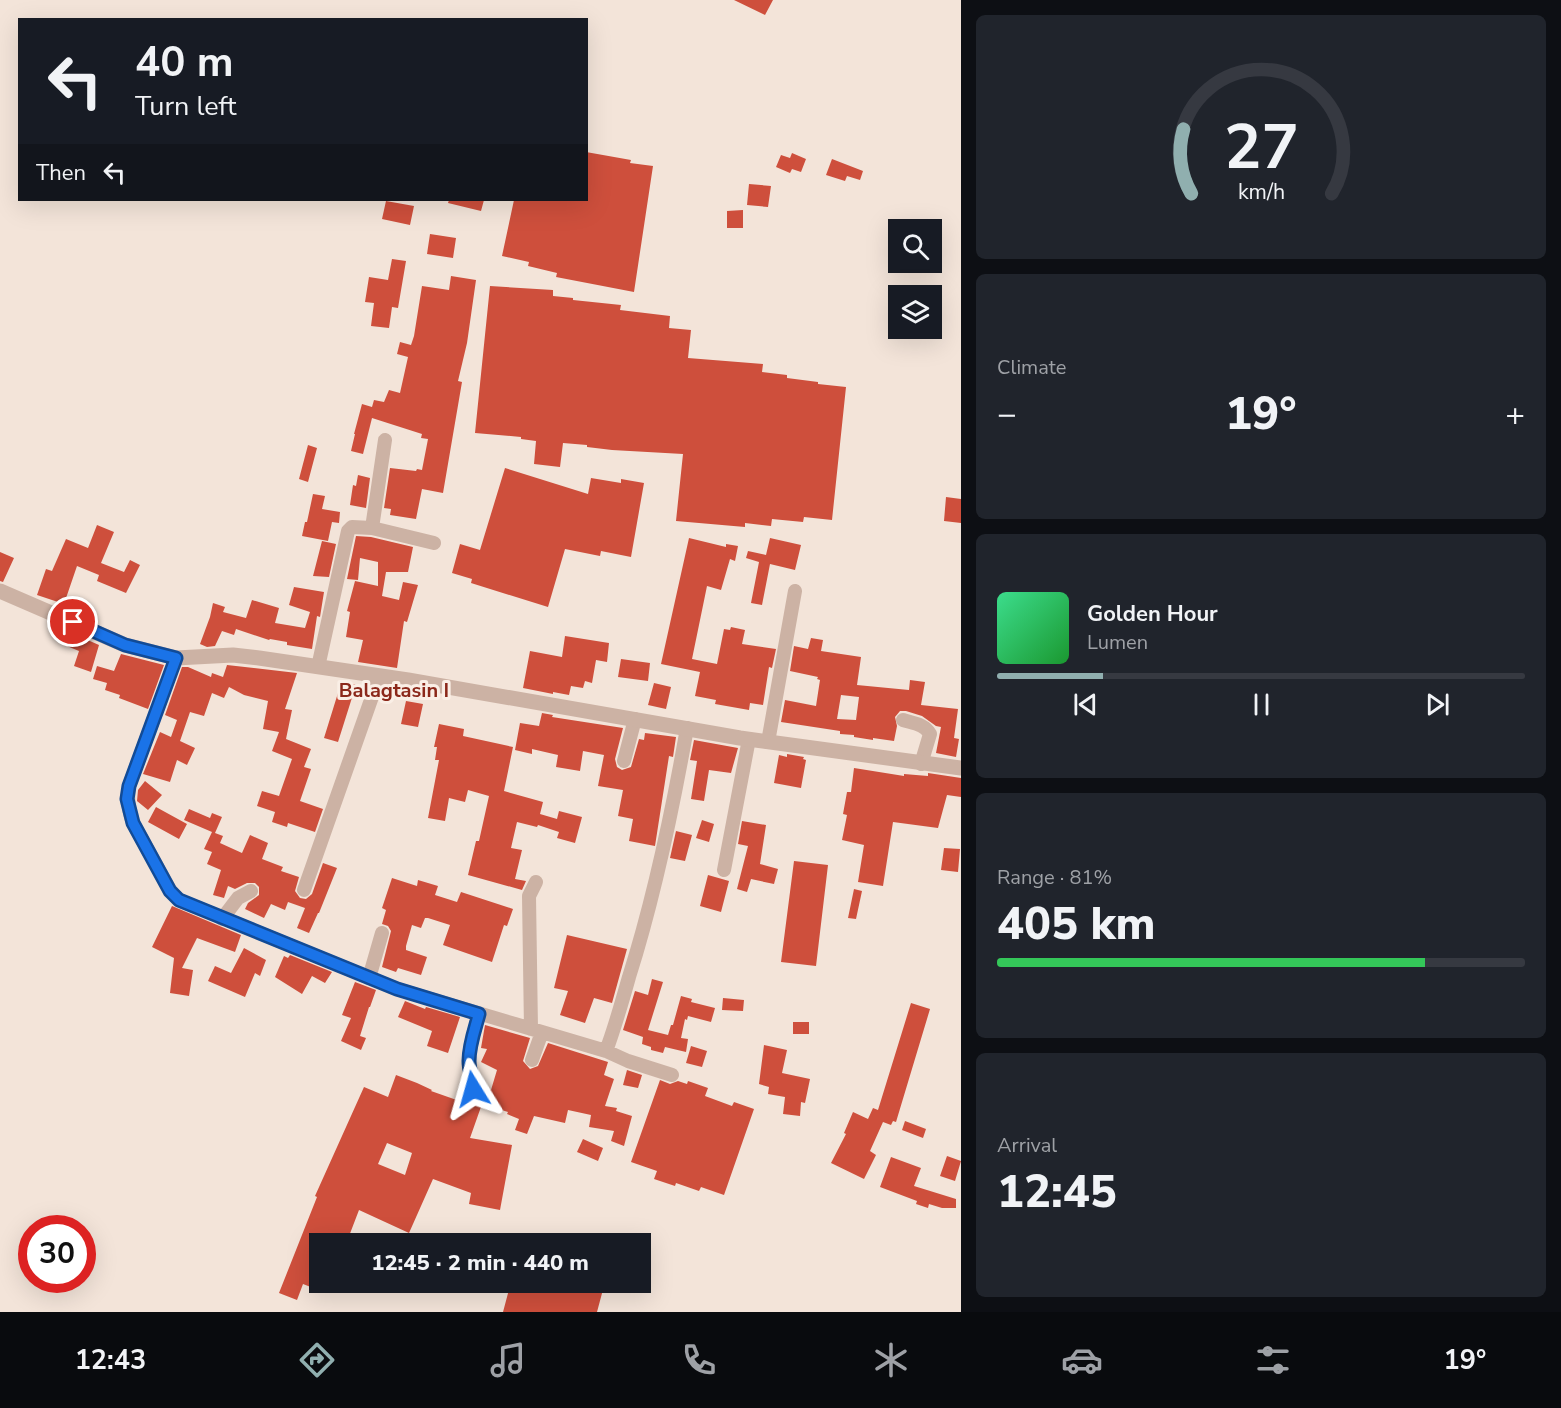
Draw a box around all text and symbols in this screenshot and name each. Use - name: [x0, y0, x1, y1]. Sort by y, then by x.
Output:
- text: 40 m: [135, 34, 234, 91]
- icon: left: [36, 42, 114, 120]
- text: Turn left: [135, 88, 236, 125]
- text: 27: [1224, 105, 1298, 190]
- icon: left: [98, 156, 131, 189]
- text: Then: [36, 158, 86, 188]
- text: km/h: [1237, 178, 1285, 208]
- map controls: [888, 219, 942, 339]
- button: search: [888, 219, 942, 273]
- button: layers: [888, 285, 942, 339]
- text: Climate: [997, 354, 1066, 381]
- text: 19°: [1225, 384, 1297, 445]
- text: −: [997, 392, 1017, 437]
- text: +: [1505, 392, 1525, 437]
- pin: [47, 596, 98, 647]
- text: Golden Hour: [1087, 599, 1218, 629]
- icon: arrive: [56, 605, 89, 638]
- text: Lumen: [1087, 629, 1148, 656]
- district label: Balagtasin I: [339, 677, 449, 704]
- icon: previous: [1069, 688, 1102, 721]
- icon: pause: [1245, 688, 1278, 721]
- icon: next: [1421, 688, 1454, 721]
- text: Range · 81%: [997, 864, 1112, 891]
- text: 405 km: [997, 894, 1156, 955]
- position arrow: [441, 1057, 505, 1121]
- text: Arrival: [997, 1132, 1057, 1159]
- text: 12:45: [997, 1162, 1117, 1223]
- speed limit sign: 30: [18, 1215, 96, 1293]
- text: 12:45 · 2 min · 440 m: [371, 1248, 589, 1278]
- icon: directions: [296, 1339, 338, 1381]
- icon: music: [487, 1339, 529, 1381]
- icon: phone: [678, 1339, 720, 1381]
- icon: climate: [870, 1339, 912, 1381]
- icon: car: [1061, 1339, 1103, 1381]
- icon: filters: [1252, 1339, 1294, 1381]
- text: 12:43: [75, 1342, 146, 1379]
- text: 19°: [1444, 1342, 1486, 1379]

